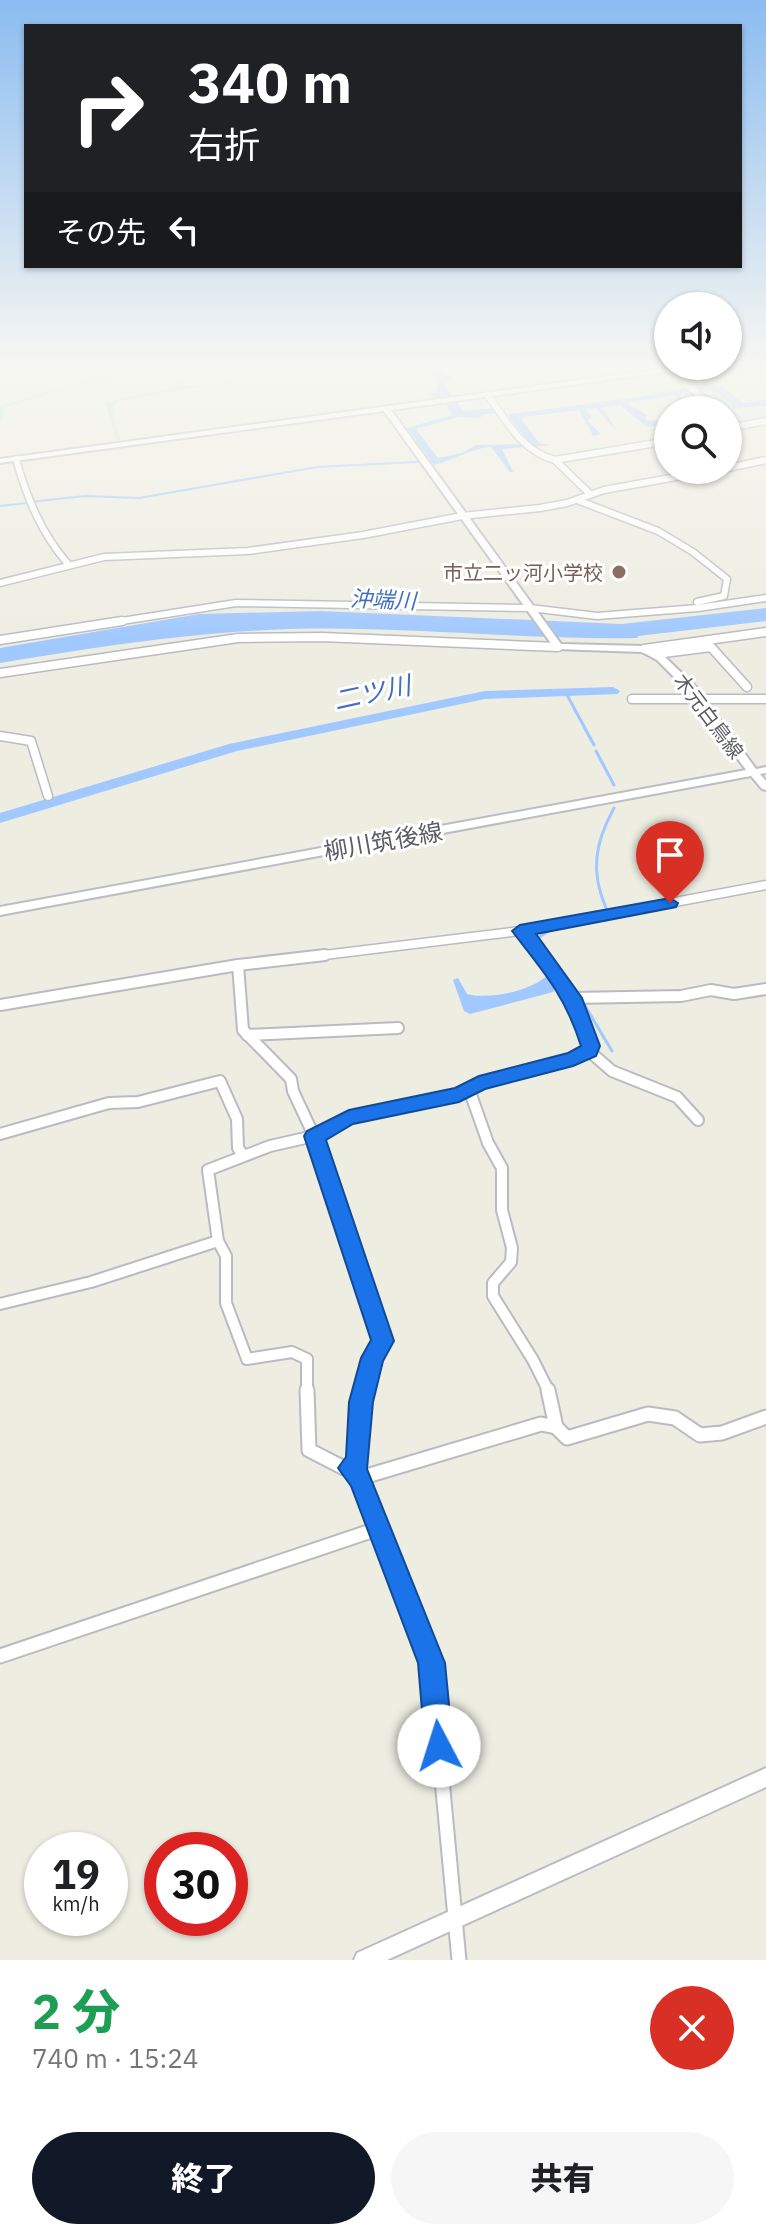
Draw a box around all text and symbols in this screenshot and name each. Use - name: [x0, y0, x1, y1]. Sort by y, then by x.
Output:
- text: 340 m: [188, 46, 352, 118]
- icon: right: [56, 56, 160, 160]
- text: 右折: [188, 121, 260, 168]
- icon: left: [162, 208, 206, 252]
- text: その先: [56, 212, 146, 251]
- map controls: [654, 292, 742, 484]
- button: sound: [654, 292, 742, 380]
- button: search: [654, 396, 742, 484]
- place label: 市立二ッ河小学校: [443, 559, 603, 586]
- marker: 市立二ッ河小学校: [610, 563, 628, 581]
- water label: 沖端川: [350, 583, 418, 615]
- water label: 二ツ川: [330, 667, 417, 717]
- street label: 木元白鳥線: [668, 668, 750, 764]
- street label: 柳川筑後線: [321, 815, 445, 867]
- pin: [636, 821, 704, 903]
- icon: arrive: [648, 833, 692, 877]
- position arrow: [397, 1704, 481, 1788]
- speed limit sign: 30: [144, 1832, 248, 1936]
- text: 19: [52, 1848, 100, 1900]
- text: km/h: [52, 1890, 100, 1917]
- text: 2 分: [32, 1980, 120, 2042]
- button: close: [650, 1986, 734, 2070]
- text: 740 m · 15:24: [32, 2041, 198, 2075]
- button: 終了: [32, 2132, 375, 2224]
- button: 共有: [391, 2132, 734, 2224]

